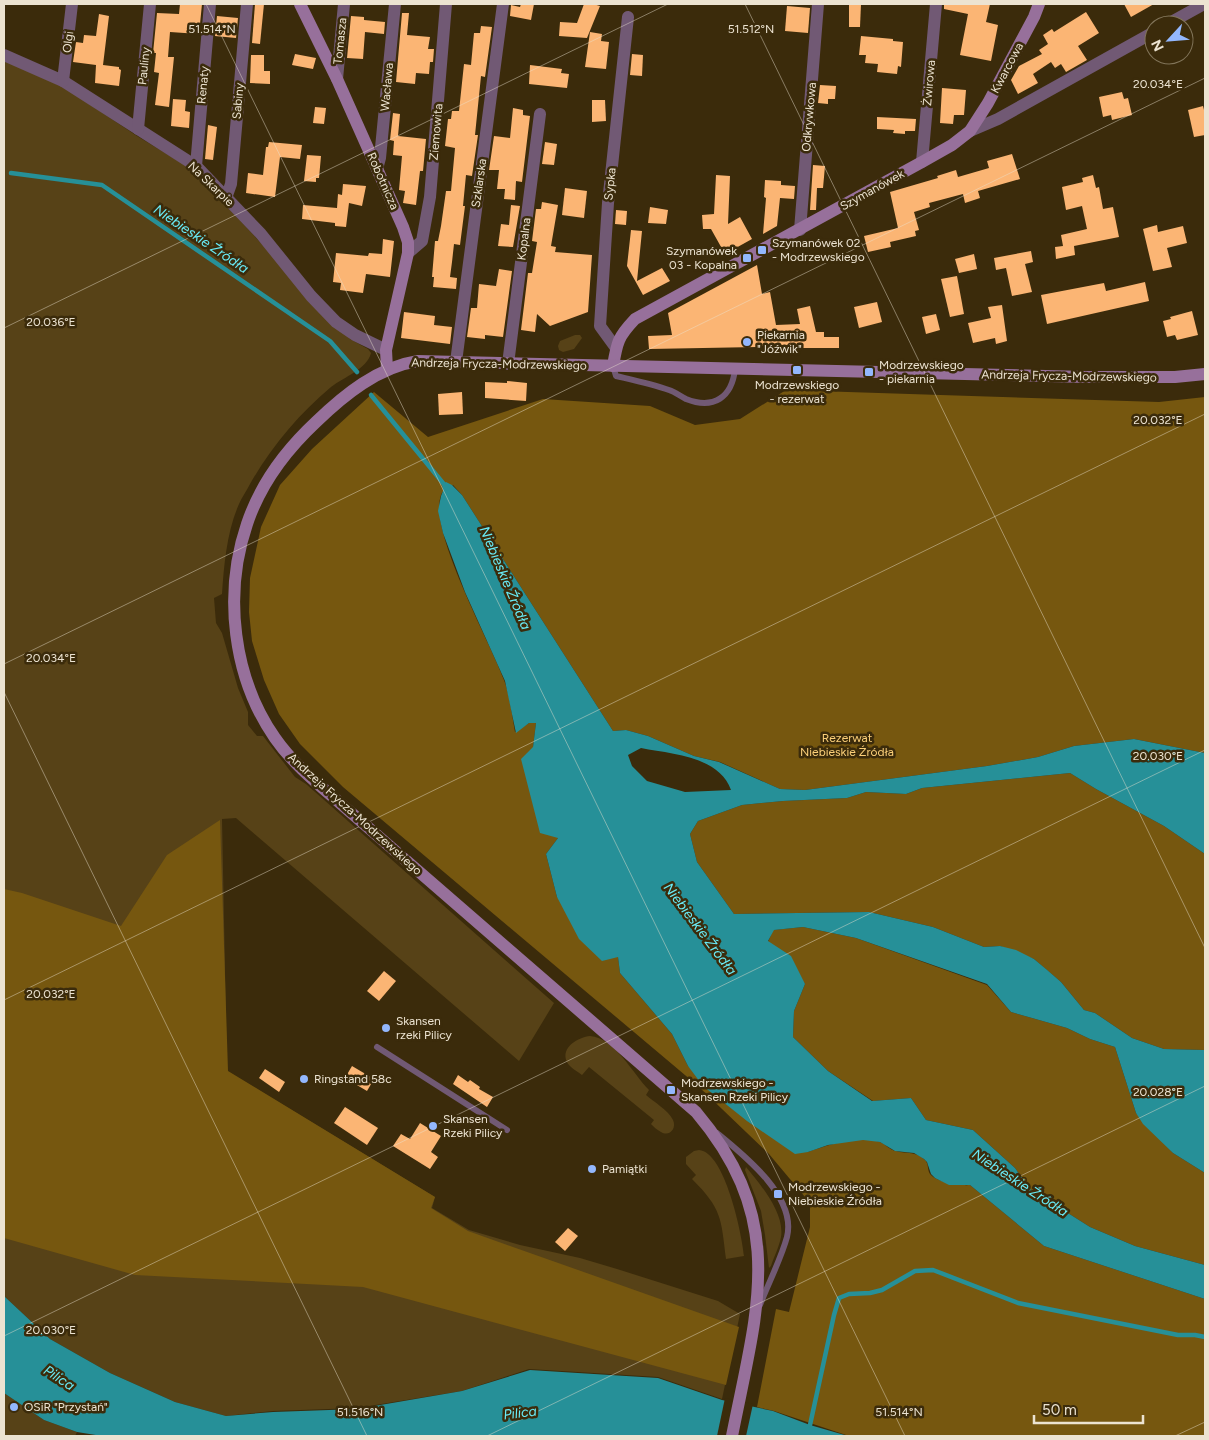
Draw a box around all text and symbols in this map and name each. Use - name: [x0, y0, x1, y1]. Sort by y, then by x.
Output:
- north arrow: [1144, 15, 1194, 65]
- street label: Tomasza: [331, 17, 349, 65]
- text: 51.514°N: [188, 22, 236, 36]
- text: 51.512°N: [728, 22, 774, 36]
- street label: Olgi: [60, 30, 76, 54]
- text: N: [1148, 37, 1168, 54]
- street label: Kwarcowa: [988, 40, 1026, 96]
- street label: Pauliny: [135, 46, 153, 86]
- street label: Żwirowa: [920, 59, 938, 107]
- street label: Wacława: [378, 62, 396, 112]
- street label: Renaty: [194, 65, 212, 104]
- text: 20.034°E: [1133, 77, 1183, 91]
- street label: Sabiny: [229, 82, 247, 120]
- street label: Odkrywkowa: [799, 82, 819, 152]
- street label: Ziemowita: [427, 103, 445, 161]
- street label: Robotnicza: [364, 150, 402, 212]
- street label: Szklarska: [469, 158, 489, 208]
- street label: Na Skarpie: [185, 159, 237, 209]
- street label: Sypka: [601, 167, 619, 201]
- street label: Szymanówek: [838, 167, 907, 213]
- water label: Niebieskie Źródła: [150, 201, 252, 277]
- street label: Kopalna: [514, 217, 534, 261]
- place label: Szymanówek 02 - Modrzewskiego: [772, 236, 865, 264]
- place label: Szymanówek 03 - Kopalna: [666, 244, 737, 272]
- marker: Szymanówek 02 - Modrzewskiego: [756, 244, 768, 256]
- marker: Szymanówek 03 - Kopalna: [741, 252, 753, 264]
- text: 20.036°E: [26, 315, 76, 329]
- place label: Piekarnia "Jóźwik": [757, 328, 805, 356]
- marker: Piekarnia "Jóźwik": [741, 336, 753, 348]
- street label: Andrzeja Frycza-Modrzewskiego: [411, 355, 587, 373]
- place label: Modrzewskiego - piekarnia: [879, 358, 964, 386]
- marker: Modrzewskiego - rezerwat: [791, 364, 803, 376]
- marker: Modrzewskiego - piekarnia: [863, 366, 875, 378]
- street label: Andrzeja Frycza-Modrzewskiego: [981, 367, 1157, 385]
- place label: Modrzewskiego - rezerwat: [755, 378, 839, 406]
- text: 20.032°E: [1133, 413, 1183, 427]
- water label: Niebieskie Źródła: [476, 524, 534, 632]
- text: 20.034°E: [26, 651, 76, 665]
- park label: Rezerwat Niebieskie Źródła: [800, 731, 894, 759]
- text: 20.030°E: [1133, 749, 1183, 763]
- street label: Andrzeja Frycza-Modrzewskiego: [285, 750, 425, 878]
- water label: Niebieskie Źródła: [660, 880, 740, 978]
- text: 20.032°E: [26, 987, 76, 1001]
- place label: Skansen rzeki Pilicy: [396, 1014, 453, 1042]
- marker: Skansen rzeki Pilicy: [380, 1022, 392, 1034]
- place label: Ringstand 58c: [314, 1072, 392, 1086]
- marker: Ringstand 58c: [298, 1073, 310, 1085]
- place label: Modrzewskiego - Skansen Rzeki Pilicy: [681, 1076, 789, 1104]
- marker: Modrzewskiego - Skansen Rzeki Pilicy: [665, 1084, 677, 1096]
- text: 20.028°E: [1133, 1085, 1183, 1099]
- place label: Skansen Rzeki Pilicy: [443, 1112, 503, 1140]
- marker: Skansen Rzeki Pilicy: [427, 1120, 439, 1132]
- water label: Niebieskie Źródła: [969, 1146, 1071, 1220]
- place label: Pamiątki: [602, 1162, 647, 1176]
- marker: Pamiątki: [586, 1163, 598, 1175]
- place label: Modrzewskiego - Niebieskie Źródła: [788, 1180, 882, 1208]
- marker: Modrzewskiego - Niebieskie Źródła: [772, 1188, 784, 1200]
- text: 20.030°E: [26, 1323, 76, 1337]
- water label: Pilica: [40, 1362, 78, 1394]
- scale bar: [1034, 1392, 1143, 1424]
- place label: OSiR "Przystań": [24, 1400, 108, 1414]
- marker: OSiR "Przystań": [8, 1401, 20, 1413]
- text: 50 m: [1042, 1401, 1077, 1419]
- water label: Pilica: [502, 1403, 538, 1423]
- text: 51.516°N: [337, 1405, 383, 1419]
- text: 51.514°N: [875, 1405, 923, 1419]

